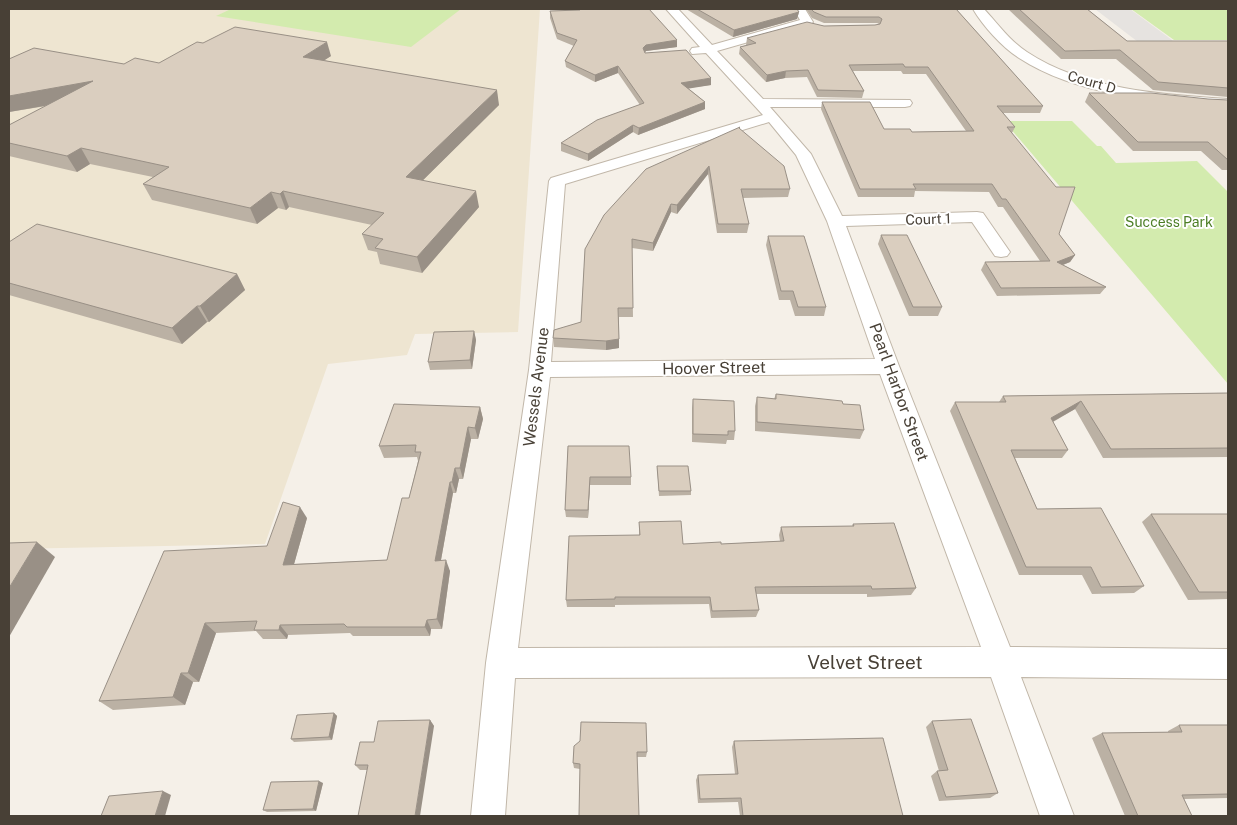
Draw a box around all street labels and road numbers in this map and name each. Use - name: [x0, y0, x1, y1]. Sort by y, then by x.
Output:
- street label: Court D: [1066, 67, 1118, 97]
- street label: Court 1: [905, 210, 951, 228]
- street label: Pearl Harbor Street: [865, 320, 933, 464]
- street label: Wessels Avenue: [519, 326, 553, 448]
- street label: Hoover Street: [662, 358, 766, 378]
- street label: Velvet Street: [807, 651, 923, 673]

